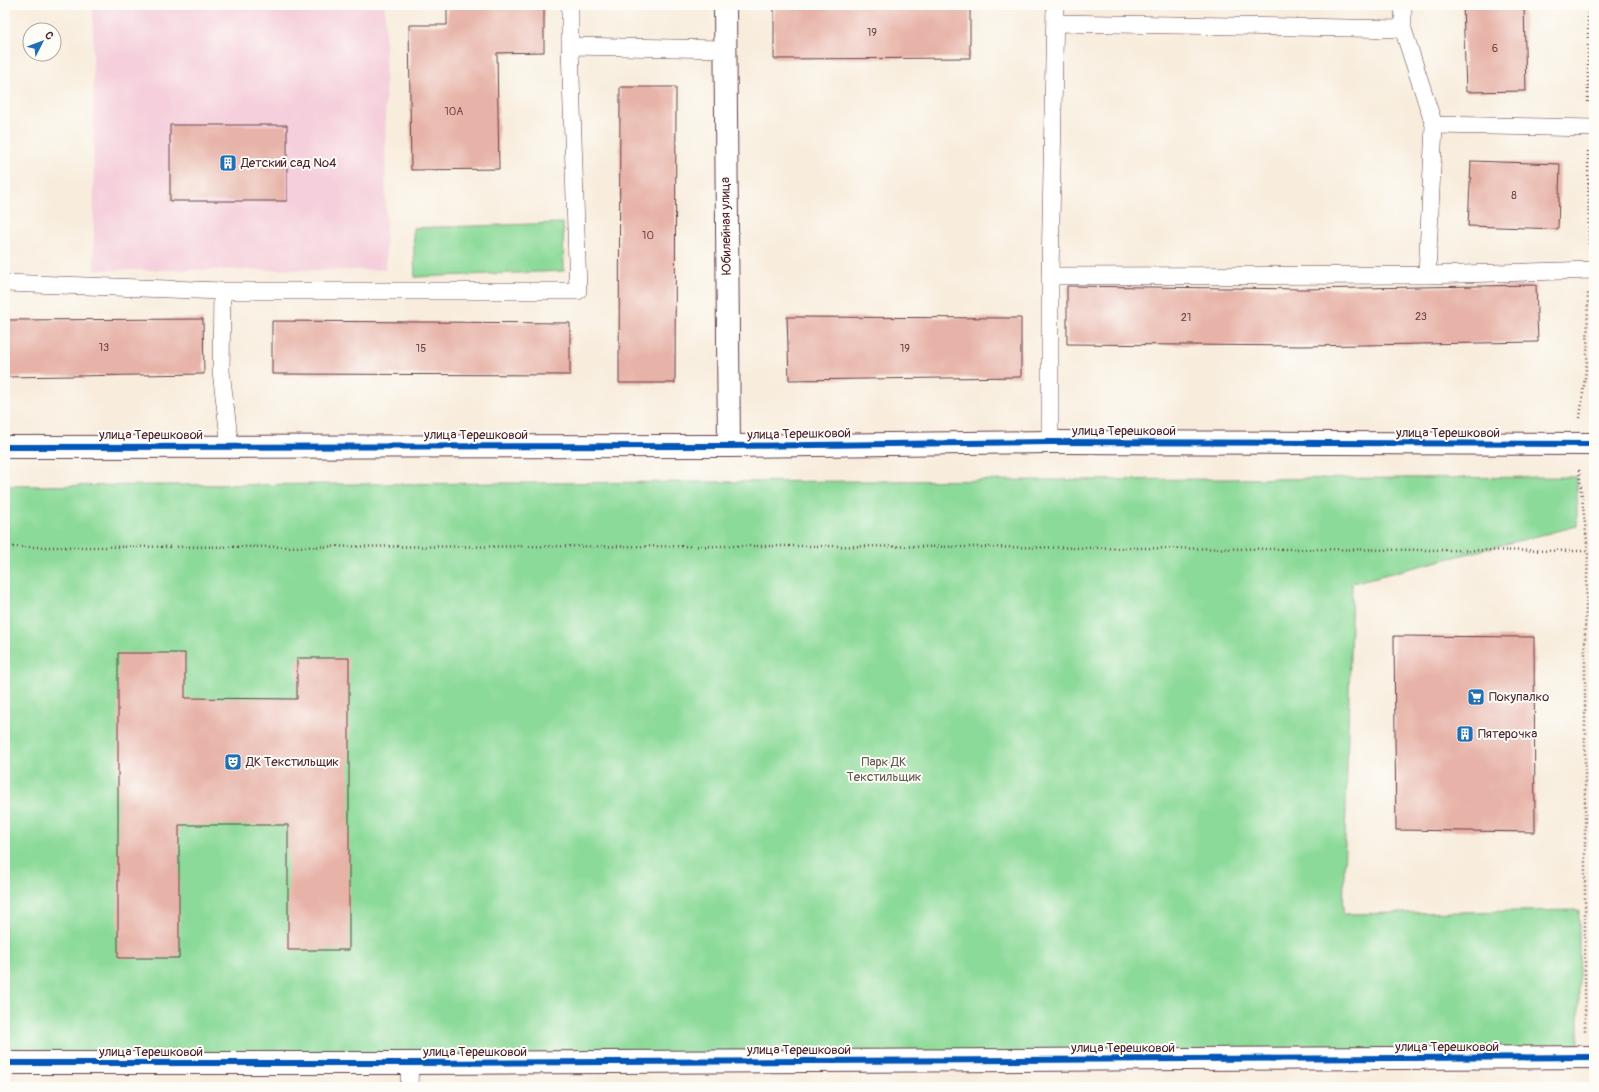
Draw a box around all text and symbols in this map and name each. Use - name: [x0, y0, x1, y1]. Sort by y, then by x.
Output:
- north arrow: [22, 22, 62, 62]
- house number: 19: [867, 26, 877, 39]
- text: С: [42, 29, 56, 43]
- house number: 6: [1492, 42, 1498, 55]
- house number: 10А: [445, 105, 463, 118]
- building icon: Детский сад №4: [218, 153, 238, 173]
- place label: Детский сад №4: [240, 155, 337, 171]
- street label: Юбилейная улица: [717, 177, 735, 275]
- house number: 8: [1511, 189, 1517, 202]
- house number: 10: [642, 229, 654, 242]
- house number: 23: [1415, 310, 1427, 323]
- house number: 21: [1181, 311, 1191, 324]
- house number: 13: [99, 341, 109, 354]
- house number: 15: [416, 342, 426, 355]
- house number: 19: [900, 342, 910, 355]
- street label: улица Терешковой: [1071, 423, 1176, 439]
- street label: улица Терешковой: [746, 425, 851, 443]
- street label: улица Терешковой: [1395, 425, 1500, 441]
- street label: улица Терешковой: [98, 427, 203, 443]
- street label: улица Терешковой: [423, 427, 528, 443]
- supermarket icon: Покупалко: [1466, 687, 1486, 707]
- place label: Покупалко: [1489, 689, 1549, 705]
- building icon: Пятерочка: [1455, 724, 1475, 744]
- place label: Пятерочка: [1478, 726, 1537, 742]
- theatre icon: ДК Текстильщик: [223, 752, 243, 772]
- place label: ДК Текстильщик: [245, 754, 339, 770]
- park label: Парк ДК Текстильщик: [847, 754, 922, 785]
- street label: улица Терешковой: [1394, 1039, 1499, 1055]
- street label: улица Терешковой: [1070, 1040, 1175, 1056]
- street label: улица Терешковой: [746, 1042, 851, 1058]
- street label: улица Терешковой: [98, 1044, 203, 1060]
- street label: улица Терешковой: [422, 1044, 527, 1060]

